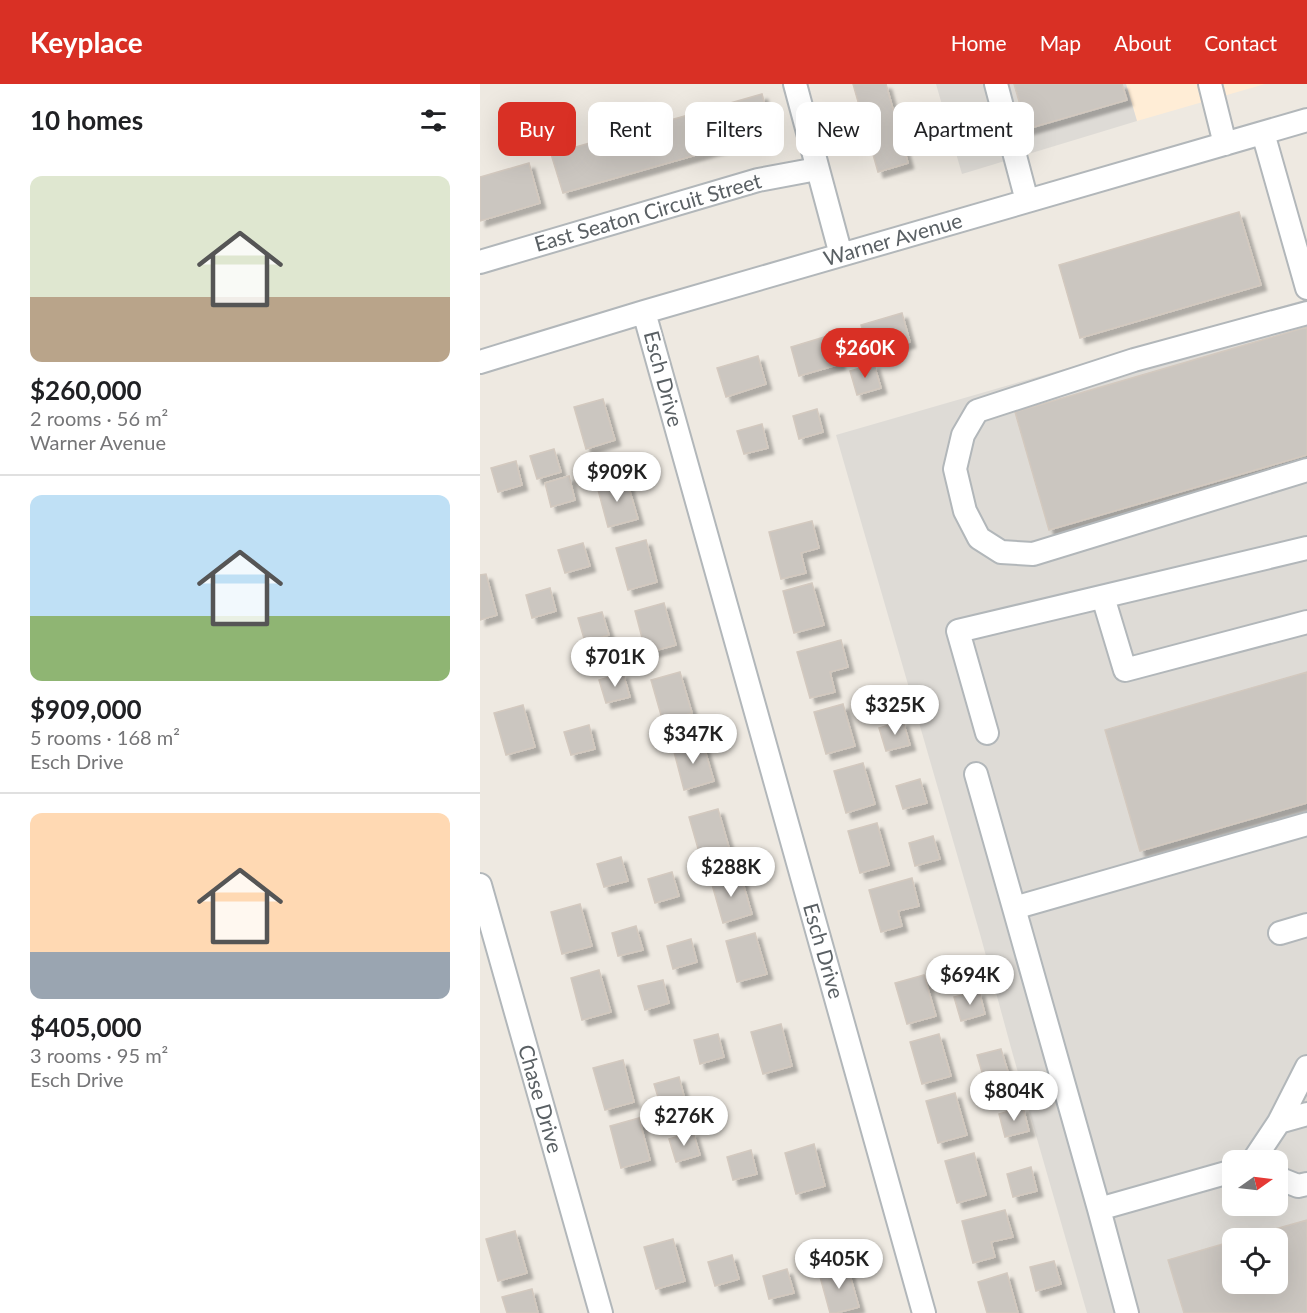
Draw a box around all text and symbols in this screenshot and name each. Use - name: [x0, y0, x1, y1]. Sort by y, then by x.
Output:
- text: Keyplace: [30, 25, 143, 59]
- text: Home: [951, 30, 1007, 55]
- text: Map: [1040, 30, 1081, 55]
- text: About: [1114, 30, 1171, 55]
- text: Contact: [1204, 30, 1277, 55]
- chip: Buy: [498, 102, 576, 156]
- chip: Rent: [588, 102, 673, 156]
- chip: Filters: [685, 102, 784, 156]
- chip: New: [796, 102, 881, 156]
- chip: Apartment: [893, 102, 1034, 156]
- text: 10 homes: [30, 104, 143, 136]
- icon: filters: [417, 104, 450, 137]
- street label: East Seaton Circuit Street: [531, 167, 764, 256]
- street label: Warner Avenue: [820, 207, 965, 270]
- icon: home: [186, 215, 294, 323]
- street label: Esch Drive: [640, 328, 689, 429]
- pin: $260K: [823, 328, 907, 379]
- text: $260K: [835, 335, 895, 359]
- text: $260,000: [30, 374, 142, 406]
- text: 2 rooms · 56 m²: [30, 406, 168, 430]
- text: Warner Avenue: [30, 430, 166, 454]
- pin: $909K: [575, 452, 659, 503]
- text: $909K: [587, 459, 647, 483]
- icon: home: [186, 534, 294, 642]
- pin: $701K: [573, 637, 657, 688]
- text: $701K: [585, 644, 645, 668]
- pin: $325K: [853, 685, 937, 736]
- text: $325K: [865, 692, 925, 716]
- text: $909,000: [30, 693, 142, 725]
- pin: $347K: [651, 714, 735, 765]
- text: $347K: [663, 721, 723, 745]
- text: 5 rooms · 168 m²: [30, 725, 180, 749]
- text: Esch Drive: [30, 749, 124, 773]
- pin: $288K: [689, 847, 773, 898]
- icon: home: [186, 852, 294, 960]
- text: $288K: [701, 854, 761, 878]
- street label: Esch Drive: [799, 900, 850, 1001]
- pin: $694K: [928, 955, 1012, 1006]
- text: $694K: [940, 962, 1000, 986]
- text: $405,000: [30, 1011, 142, 1043]
- street label: Chase Drive: [514, 1041, 569, 1156]
- text: 3 rooms · 95 m²: [30, 1043, 168, 1067]
- text: Esch Drive: [30, 1067, 124, 1091]
- pin: $804K: [972, 1071, 1056, 1122]
- text: $804K: [984, 1078, 1044, 1102]
- pin: $276K: [642, 1096, 726, 1147]
- text: $276K: [654, 1103, 714, 1127]
- north arrow: [1222, 1150, 1288, 1216]
- map controls: [1222, 1150, 1288, 1294]
- button: locate: [1222, 1228, 1288, 1294]
- pin: $405K: [797, 1239, 881, 1290]
- text: $405K: [809, 1246, 869, 1270]

